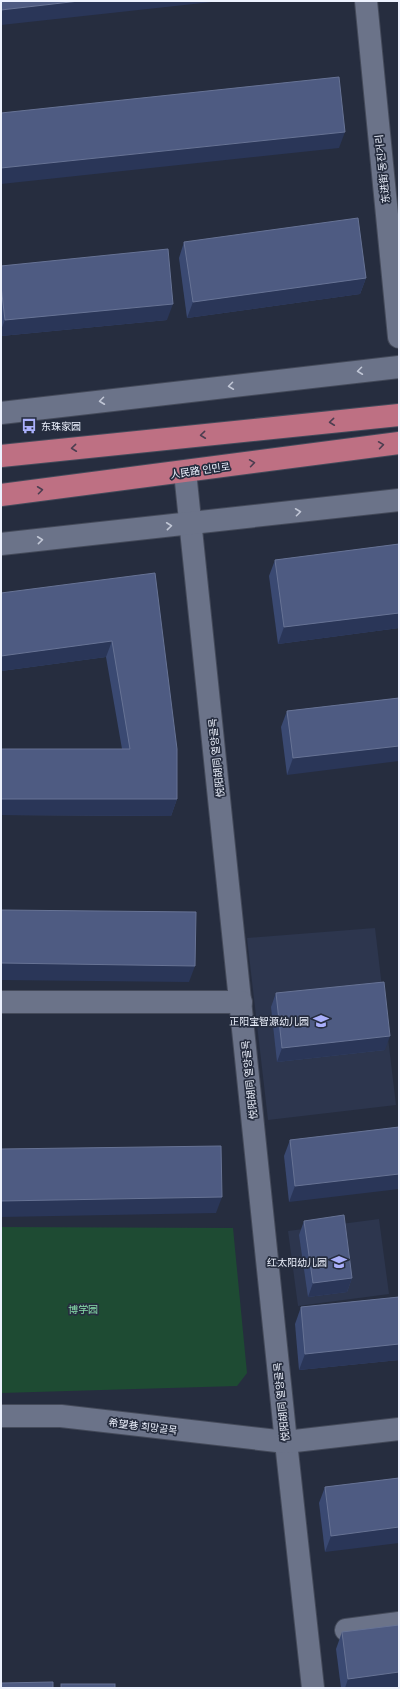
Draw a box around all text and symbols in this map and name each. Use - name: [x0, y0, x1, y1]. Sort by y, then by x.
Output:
- street label: 东进街 동진거리: [372, 134, 392, 204]
- one-way arrow: [357, 366, 363, 375]
- one-way arrow: [228, 381, 234, 390]
- one-way arrow: [99, 396, 105, 405]
- bus stop icon: 东珠家园: [20, 417, 38, 435]
- one-way arrow: [329, 417, 335, 426]
- place label: 东珠家园: [41, 420, 81, 432]
- one-way arrow: [200, 430, 206, 439]
- one-way arrow: [378, 441, 384, 450]
- one-way arrow: [71, 444, 77, 453]
- one-way arrow: [249, 459, 255, 468]
- street label: 人民路 인민로: [169, 460, 231, 480]
- one-way arrow: [37, 486, 43, 495]
- one-way arrow: [295, 508, 301, 517]
- one-way arrow: [166, 522, 172, 531]
- one-way arrow: [37, 535, 43, 544]
- street label: 悦阳胡同 열양골목: [206, 718, 226, 798]
- school or university icon: 正阳宝智源幼儿园: [312, 1012, 330, 1030]
- place label: 正阳宝智源幼儿园: [229, 1015, 309, 1027]
- street label: 悦阳胡同 열양골목: [239, 1040, 259, 1120]
- school or university icon: 红太阳幼儿园: [330, 1253, 348, 1271]
- place label: 红太阳幼儿园: [267, 1256, 327, 1268]
- park label: 博学园: [68, 1303, 98, 1315]
- street label: 悦阳胡同 열양골목: [271, 1362, 291, 1442]
- street label: 希望巷 희망골목: [108, 1416, 178, 1436]

